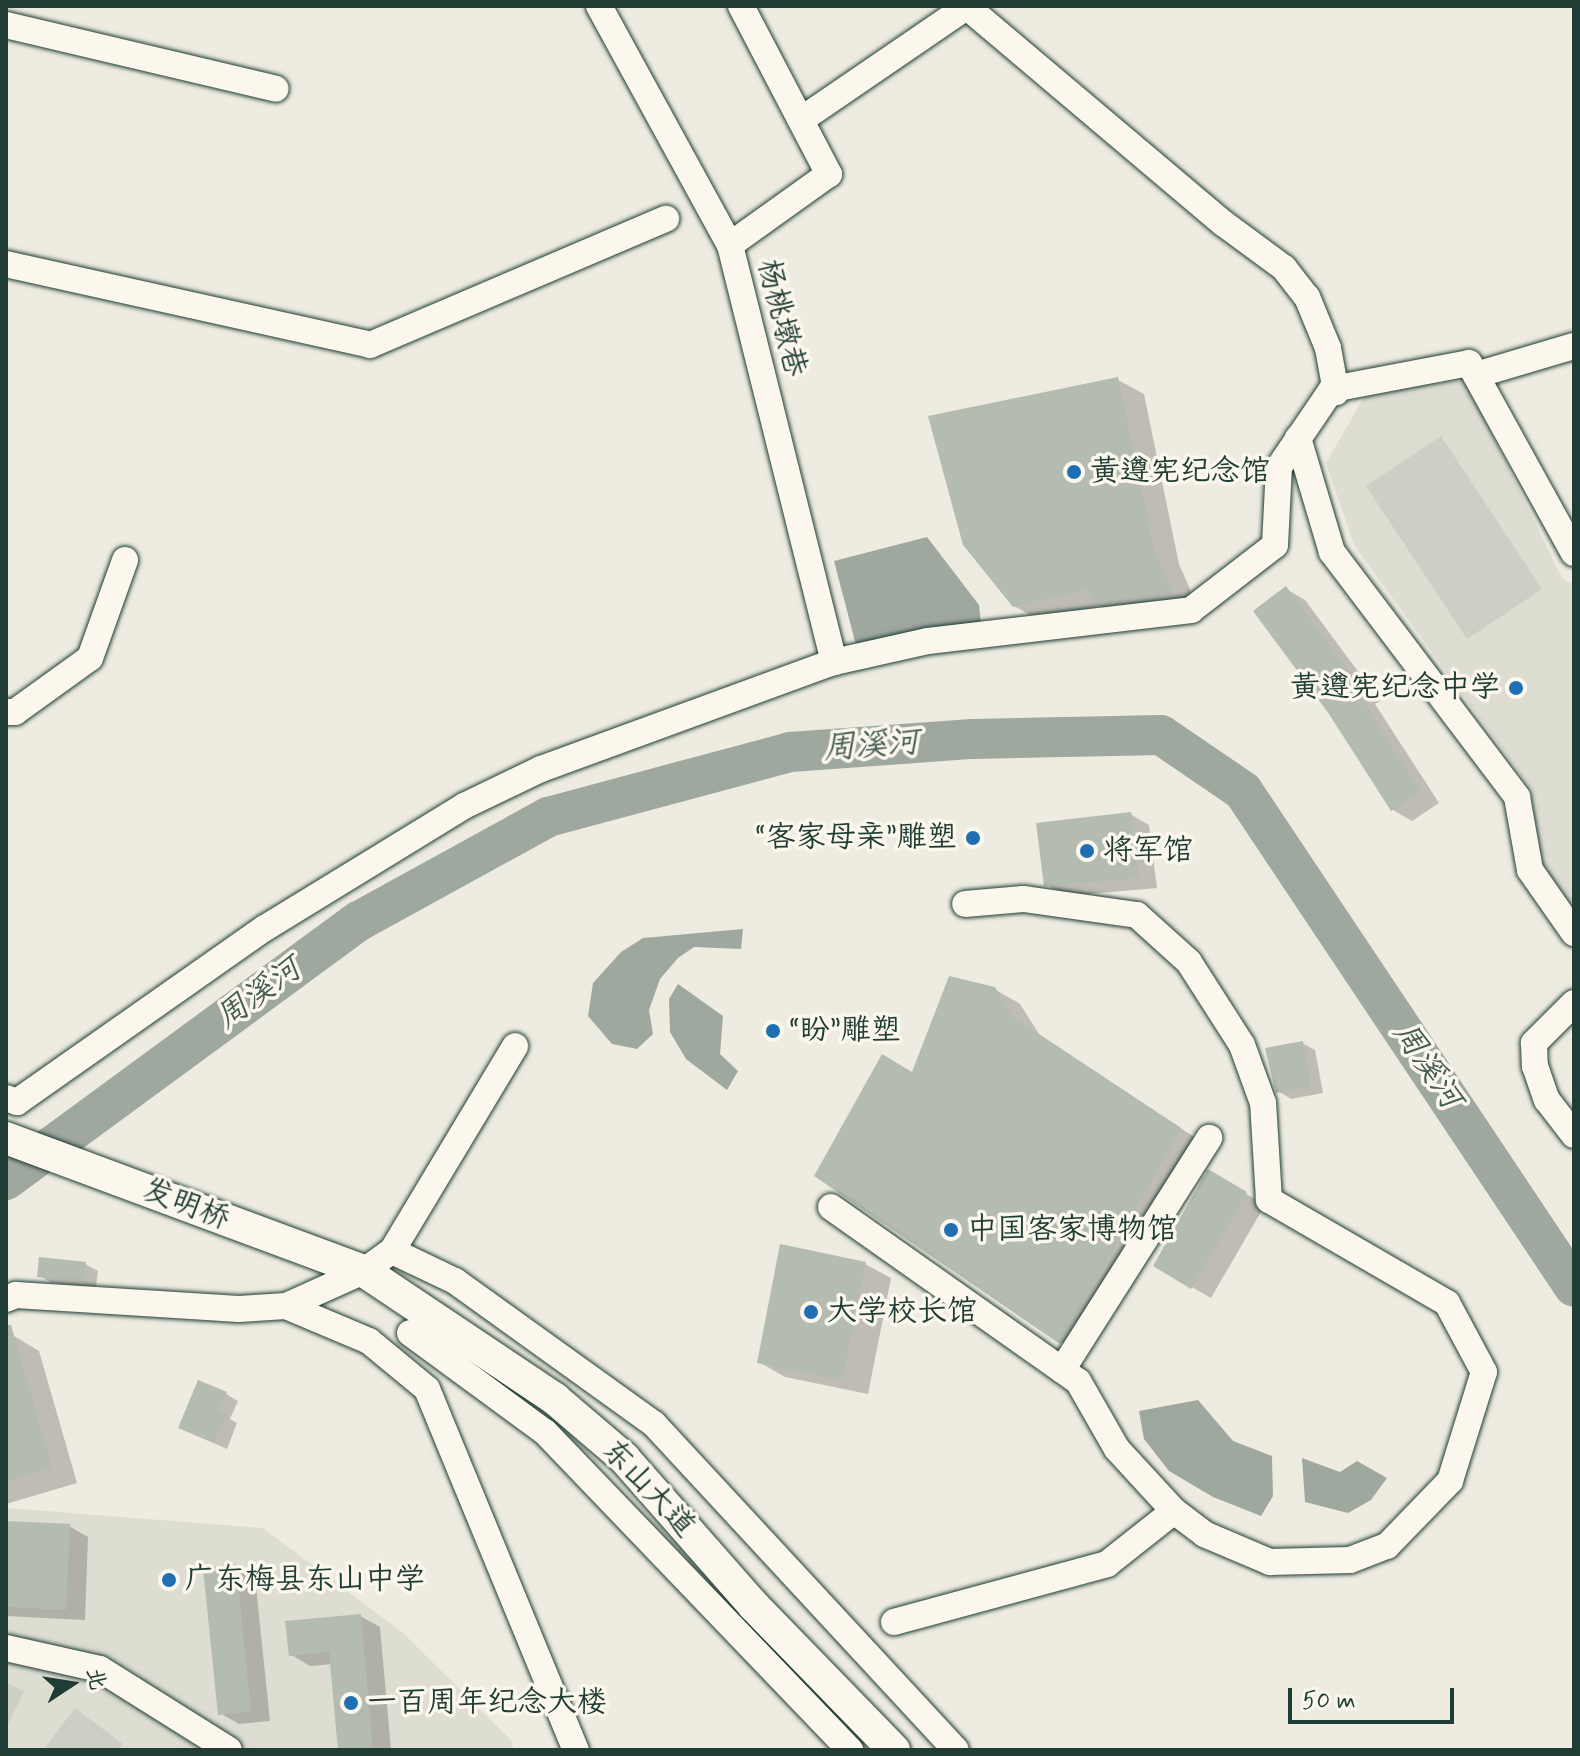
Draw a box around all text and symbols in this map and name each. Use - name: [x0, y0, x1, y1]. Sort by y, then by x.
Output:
- street label: 杨桃墩巷: [749, 255, 813, 381]
- place label: 黄遵宪纪念馆: [1090, 454, 1270, 490]
- marker: 黄遵宪纪念馆: [1065, 463, 1083, 481]
- place label: 黄遵宪纪念中学: [1290, 670, 1500, 706]
- marker: 黄遵宪纪念中学: [1507, 679, 1525, 697]
- water label: 周溪河: [822, 723, 920, 769]
- place label: “客家母亲”雕塑: [755, 820, 957, 856]
- marker: “客家母亲”雕塑: [964, 829, 982, 847]
- place label: 将军馆: [1103, 833, 1193, 869]
- marker: 将军馆: [1078, 842, 1096, 860]
- water label: 周溪河: [209, 950, 309, 1038]
- place label: “盼”雕塑: [789, 1013, 901, 1049]
- water label: 周溪河: [1384, 1015, 1470, 1117]
- marker: “盼”雕塑: [764, 1022, 782, 1040]
- street label: 发明桥: [138, 1172, 234, 1238]
- place label: 中国客家博物馆: [967, 1212, 1177, 1248]
- marker: 中国客家博物馆: [942, 1221, 960, 1239]
- place label: 大学校长馆: [827, 1294, 977, 1330]
- marker: 大学校长馆: [802, 1303, 820, 1321]
- street label: 东山大道: [594, 1433, 702, 1545]
- place label: 广东梅县东山中学: [185, 1562, 425, 1598]
- marker: 广东梅县东山中学: [160, 1571, 178, 1589]
- north arrow: [32, 1644, 112, 1724]
- text: 北: [79, 1665, 111, 1693]
- scale bar: [1292, 1672, 1458, 1722]
- place label: 一百周年纪念大楼: [367, 1685, 607, 1721]
- text: 50 m: [1302, 1686, 1356, 1717]
- marker: 一百周年纪念大楼: [342, 1694, 360, 1712]

